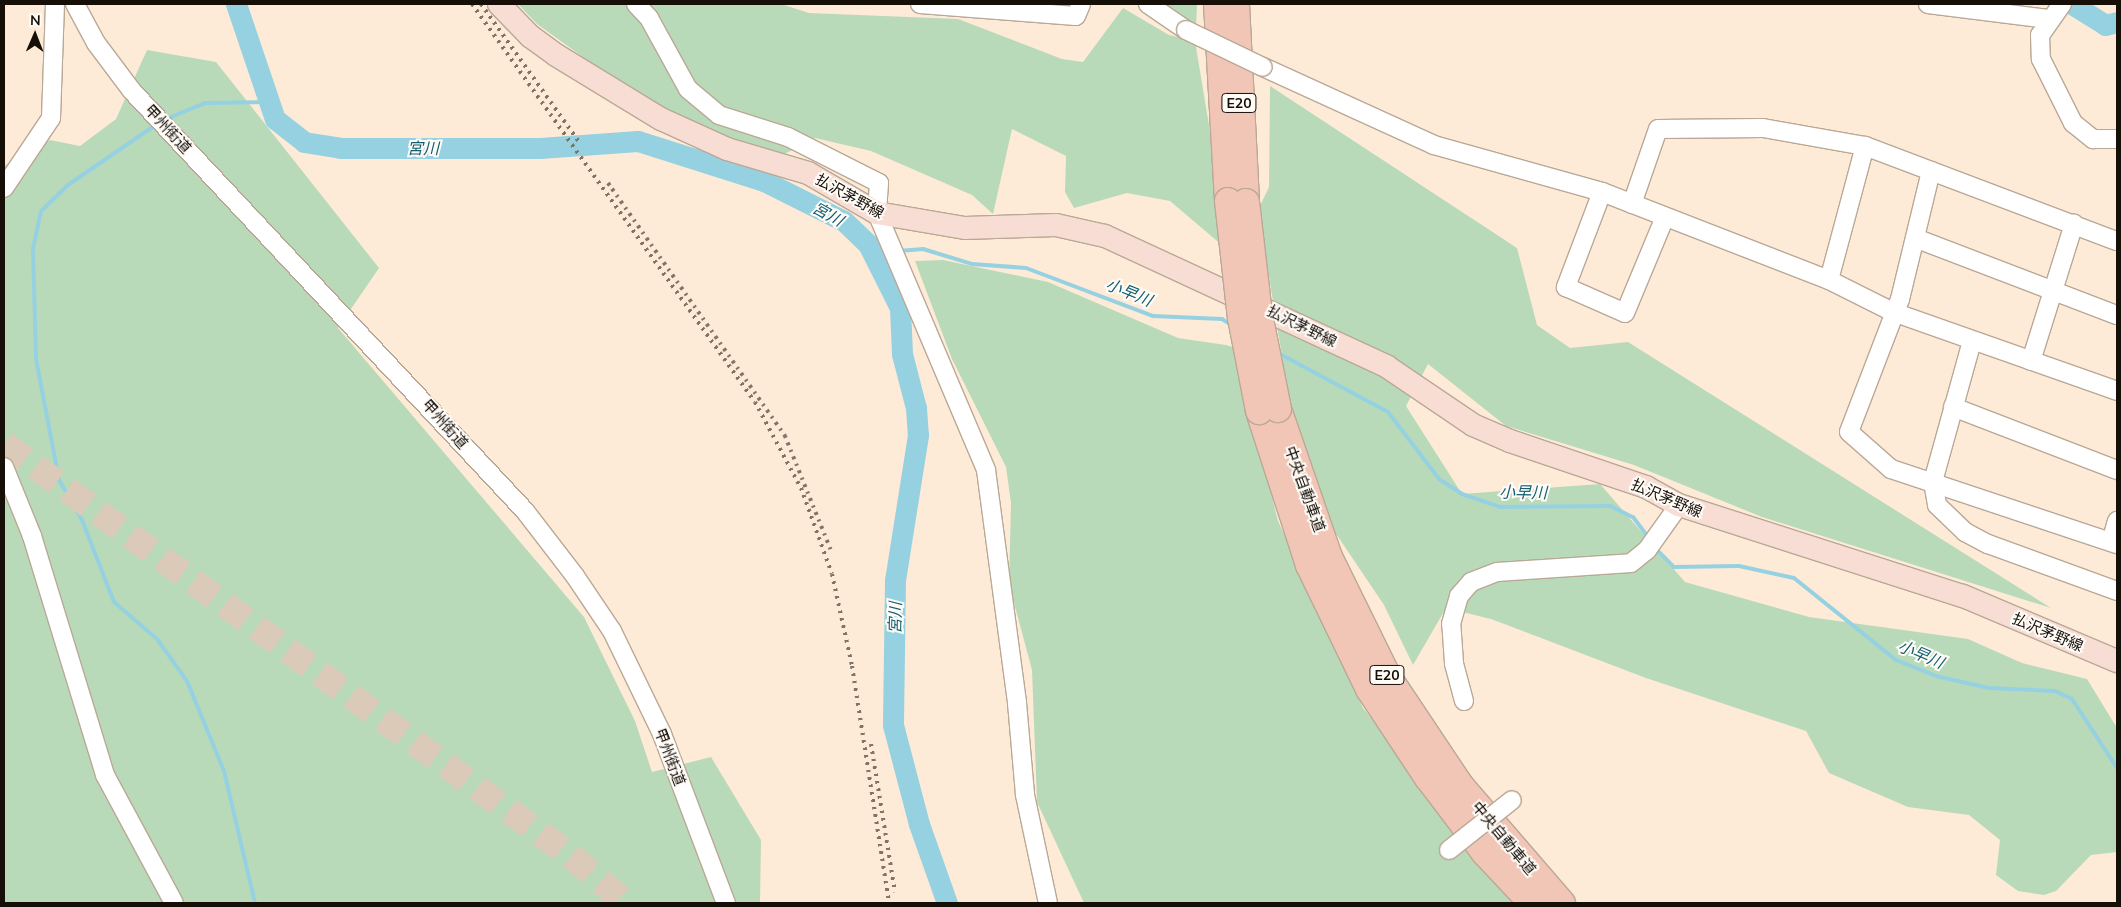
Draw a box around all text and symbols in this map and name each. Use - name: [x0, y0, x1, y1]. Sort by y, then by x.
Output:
- north arrow: [10, 10, 60, 60]
- text: N: [30, 11, 41, 29]
- road number: E20: [1220, 92, 1258, 115]
- street label: 甲州街道: [141, 101, 195, 157]
- water label: 宮川: [407, 138, 439, 158]
- street label: 払沢茅野線: [813, 170, 887, 222]
- water label: 宮川: [809, 198, 847, 230]
- water label: 小早川: [1103, 274, 1155, 310]
- street label: 払沢茅野線: [1264, 301, 1340, 351]
- street label: 甲州街道: [418, 396, 472, 452]
- street label: 中央自動車道: [1281, 444, 1329, 534]
- street label: 払沢茅野線: [1629, 475, 1705, 521]
- water label: 小早川: [1499, 482, 1547, 502]
- water label: 宮川: [885, 602, 905, 634]
- street label: 払沢茅野線: [2010, 609, 2086, 655]
- water label: 小早川: [1895, 636, 1947, 672]
- road number: E20: [1368, 664, 1406, 686]
- street label: 甲州街道: [651, 726, 689, 788]
- street label: 中央自動車道: [1468, 798, 1540, 878]

